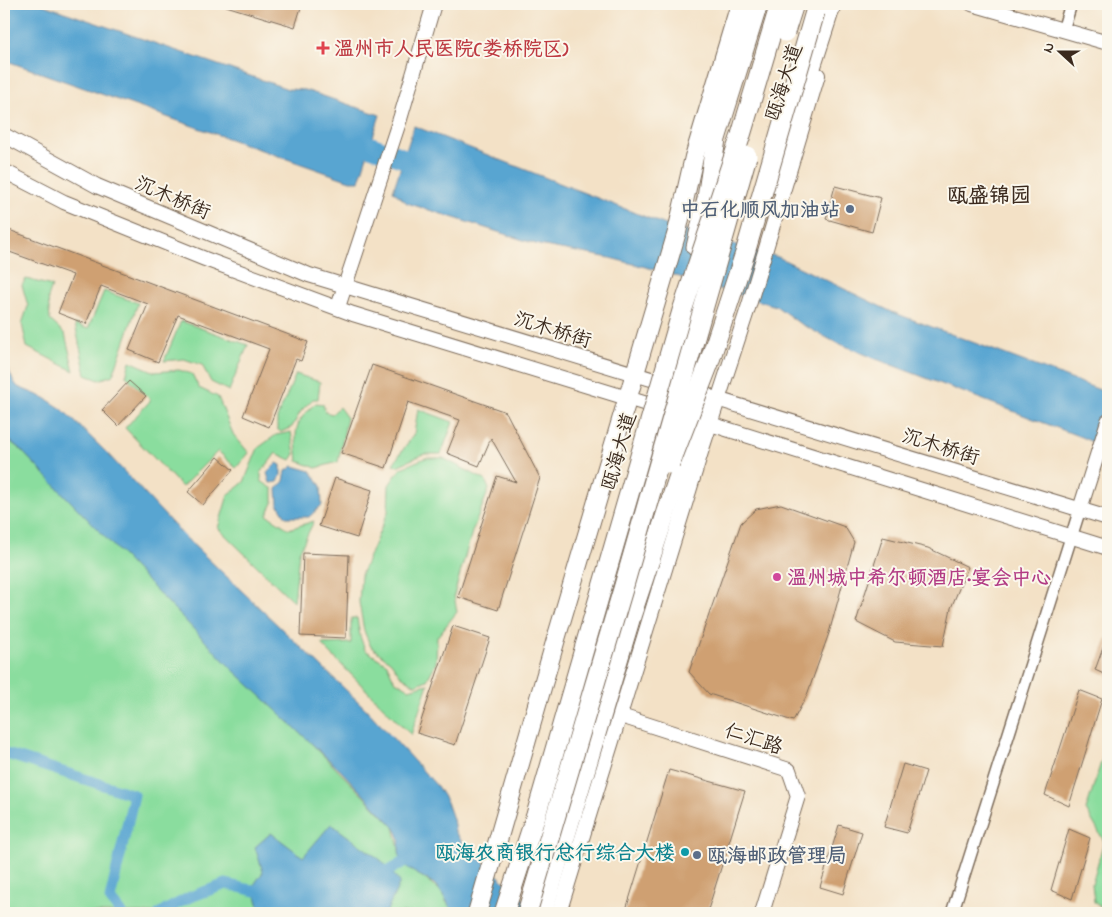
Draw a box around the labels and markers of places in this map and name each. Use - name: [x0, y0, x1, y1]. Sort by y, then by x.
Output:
- place label: 温州市人民医院(娄桥院区): [334, 36, 568, 65]
- marker: 温州市人民医院(娄桥院区): [316, 41, 330, 55]
- place label: 中石化顺风加油站: [680, 197, 840, 226]
- marker: 中石化顺风加油站: [844, 203, 856, 215]
- place label: 温州城中希尔顿酒店·宴会中心: [787, 565, 1051, 594]
- marker: 温州城中希尔顿酒店·宴会中心: [771, 571, 783, 583]
- place label: 瓯海农商银行总行综合大楼: [435, 840, 675, 869]
- place label: 瓯海邮政管理局: [707, 843, 847, 872]
- marker: 瓯海农商银行总行综合大楼: [679, 846, 691, 858]
- marker: 瓯海邮政管理局: [691, 849, 703, 861]

